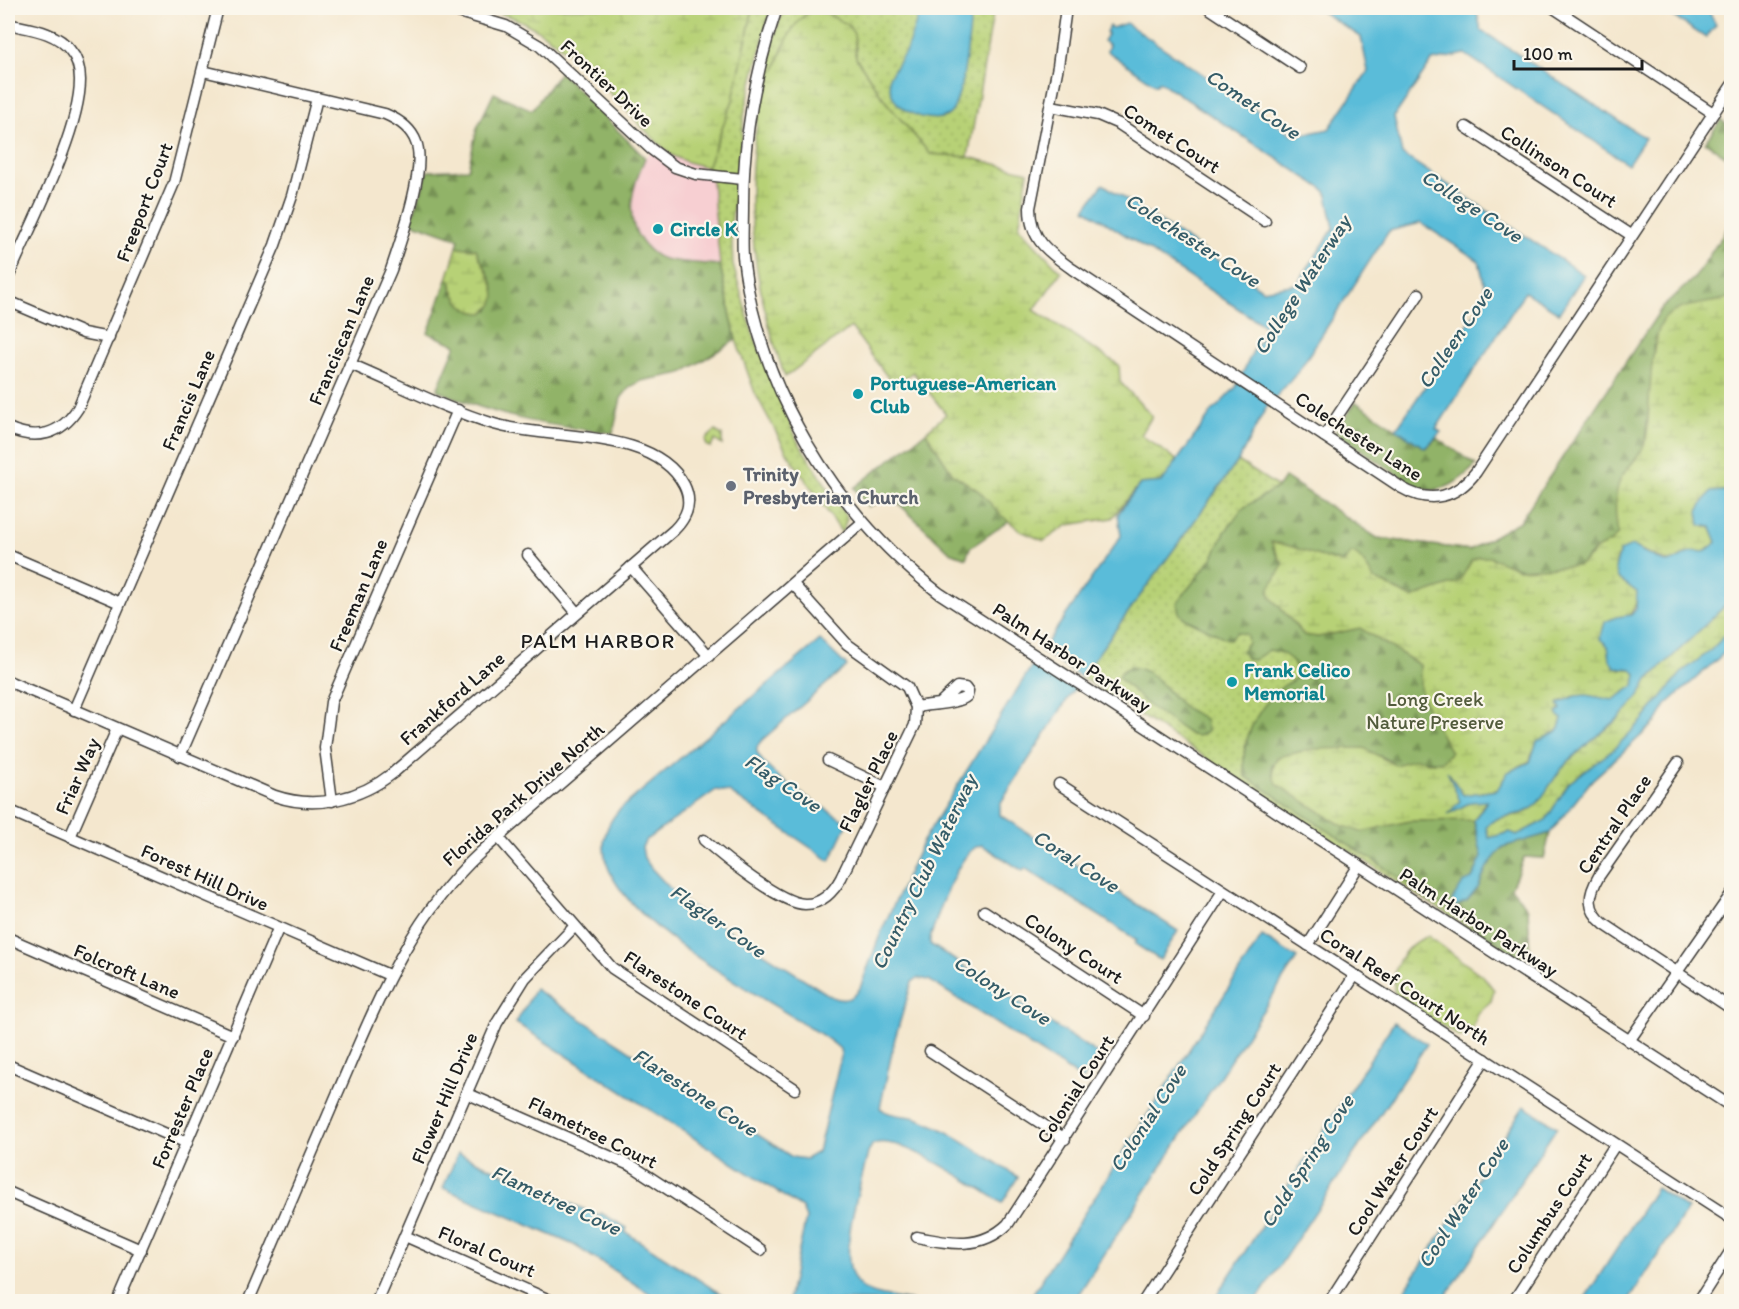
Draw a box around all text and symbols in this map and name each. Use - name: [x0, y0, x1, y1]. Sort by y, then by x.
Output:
- scale bar: [1514, 33, 1642, 71]
- street label: Frontier Drive: [556, 34, 658, 132]
- text: 100 m: [1523, 43, 1573, 65]
- water label: Comet Cove: [1201, 63, 1306, 145]
- street label: Comet Court: [1119, 98, 1225, 178]
- street label: Collinson Court: [1496, 119, 1622, 213]
- street label: Freeport Court: [110, 139, 178, 265]
- water label: College Cove: [1417, 164, 1528, 248]
- water label: Colechester Cove: [1121, 187, 1266, 293]
- water label: College Waterway: [1247, 209, 1357, 359]
- place label: Circle K: [670, 217, 739, 241]
- marker: Circle K: [651, 222, 665, 236]
- street label: Franciscan Lane: [303, 271, 379, 409]
- water label: Colleen Cove: [1412, 281, 1498, 393]
- street label: Francis Lane: [156, 346, 220, 454]
- place label: Portuguese-American Club: [870, 371, 1057, 418]
- street label: Colechester Lane: [1291, 386, 1427, 486]
- marker: Portuguese-American Club: [851, 387, 865, 401]
- place label: Trinity Presbyterian Church: [742, 462, 919, 510]
- marker: Trinity Presbyterian Church: [724, 479, 738, 493]
- street label: Freeman Lane: [323, 535, 393, 655]
- street label: Palm Harbor Parkway: [988, 597, 1156, 717]
- district label: PALM HARBOR: [520, 628, 676, 653]
- street label: Frankford Lane: [395, 646, 509, 750]
- place label: Frank Celico Memorial: [1244, 658, 1350, 705]
- marker: Frank Celico Memorial: [1225, 675, 1239, 689]
- park label: Long Creek Nature Preserve: [1366, 687, 1504, 734]
- street label: Florida Park Drive North: [437, 717, 609, 871]
- street label: Flagler Place: [833, 726, 903, 836]
- street label: Friar Way: [49, 733, 105, 818]
- water label: Flag Cove: [740, 748, 827, 818]
- water label: Country Club Waterway: [865, 768, 983, 974]
- street label: Central Place: [1572, 769, 1656, 879]
- water label: Coral Cove: [1029, 824, 1125, 898]
- street label: Forest Hill Drive: [137, 838, 273, 916]
- street label: Palm Harbor Parkway: [1395, 862, 1563, 982]
- water label: Flagler Cove: [666, 878, 772, 963]
- street label: Colony Court: [1020, 907, 1128, 989]
- street label: Coral Reef Court North: [1315, 922, 1495, 1050]
- street label: Folcroft Lane: [70, 938, 184, 1004]
- street label: Flarestone Court: [619, 945, 753, 1045]
- water label: Colony Cove: [949, 949, 1056, 1031]
- street label: Flower Hill Drive: [405, 1028, 483, 1168]
- street label: Colonial Court: [1031, 1030, 1119, 1148]
- water label: Flarestone Cove: [628, 1042, 763, 1142]
- street label: Forrester Place: [146, 1044, 218, 1172]
- street label: Cold Spring Court: [1182, 1058, 1286, 1200]
- water label: Colonial Cove: [1104, 1059, 1192, 1176]
- water label: Cold Spring Cove: [1254, 1089, 1359, 1232]
- street label: Flametree Court: [525, 1090, 662, 1174]
- street label: Cool Water Court: [1341, 1101, 1443, 1240]
- water label: Cool Water Cove: [1411, 1133, 1514, 1272]
- street label: Columbus Court: [1501, 1148, 1597, 1278]
- water label: Flametree Cove: [488, 1159, 626, 1241]
- street label: Floral Court: [435, 1220, 540, 1282]

